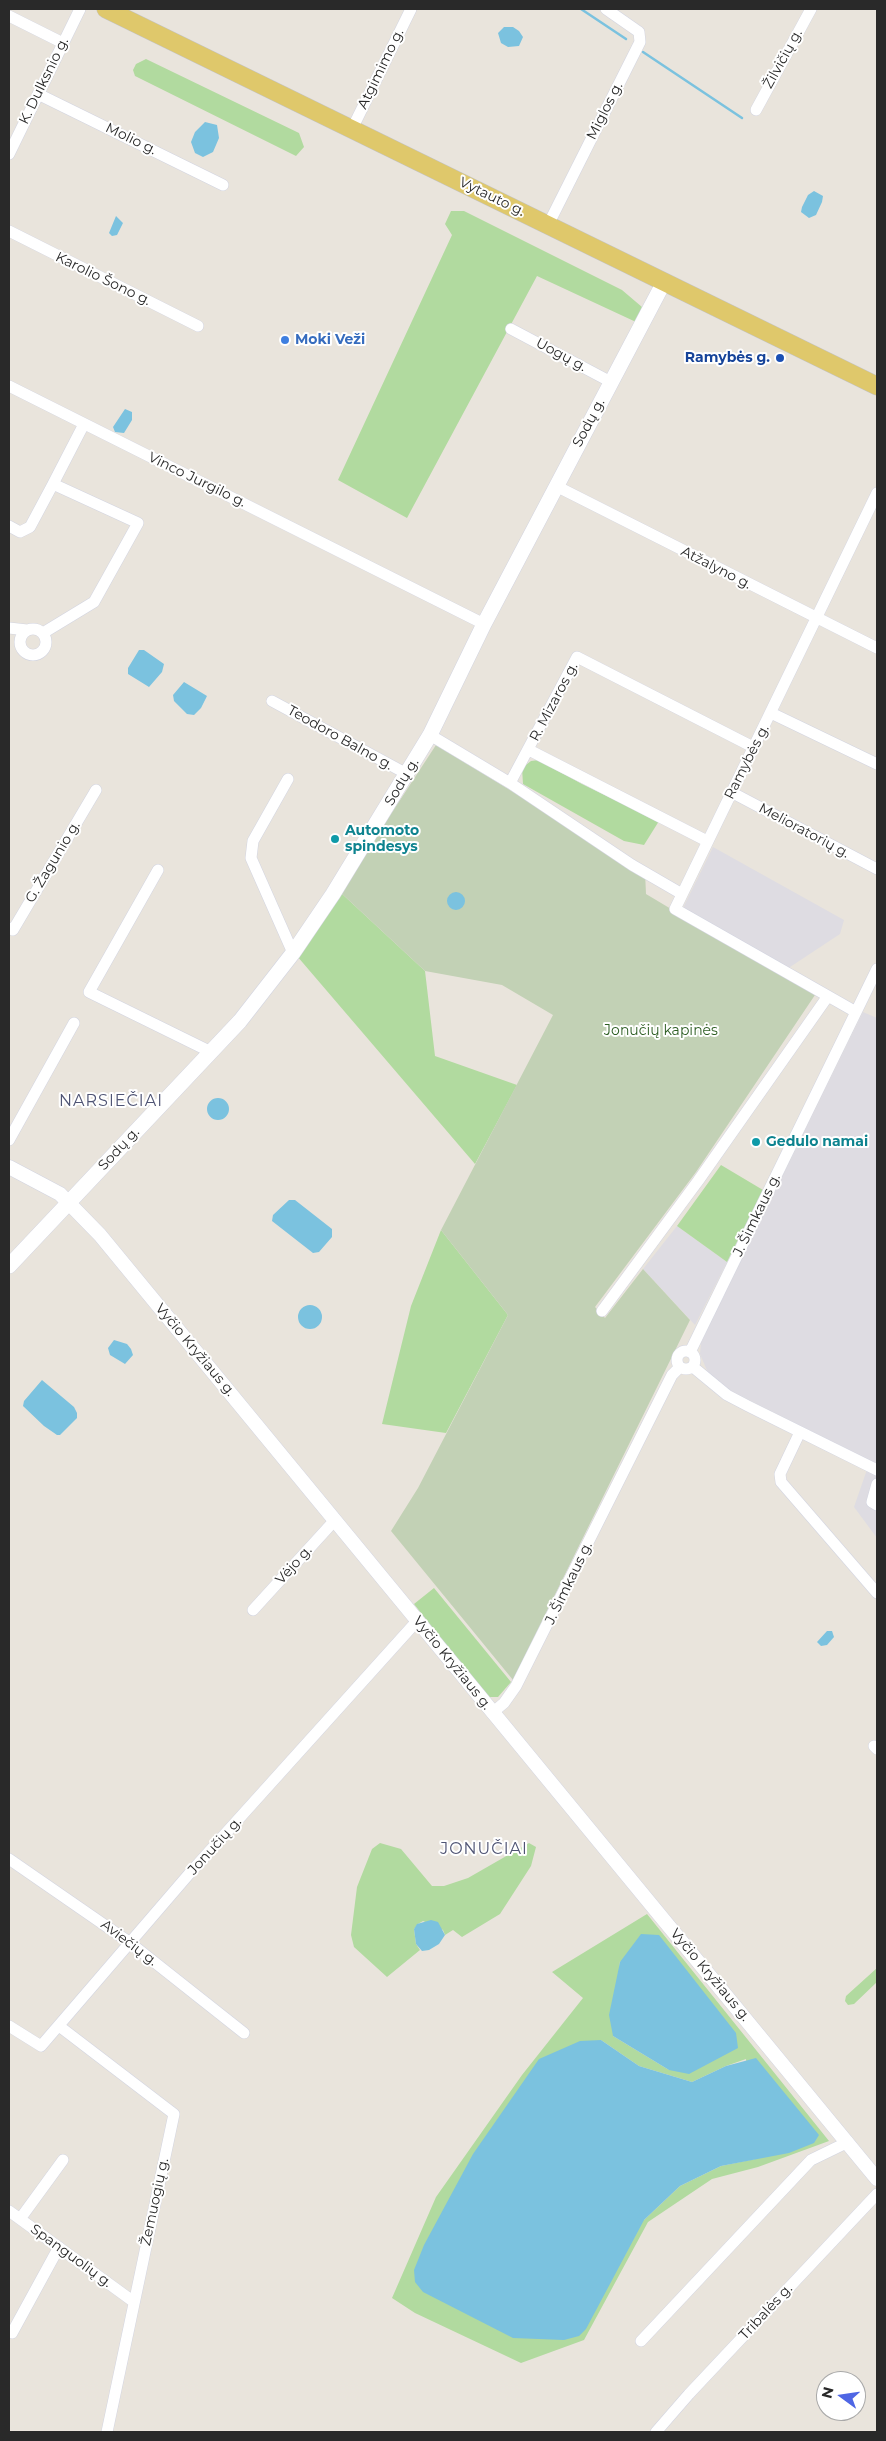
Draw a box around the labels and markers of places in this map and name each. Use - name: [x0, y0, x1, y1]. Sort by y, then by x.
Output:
- place label: Moki Veži: [295, 332, 365, 348]
- marker: Moki Veži: [279, 334, 291, 346]
- place label: Ramybės g.: [685, 350, 770, 366]
- marker: Ramybės g.: [774, 352, 786, 364]
- place label: Automoto spindesys: [345, 823, 419, 856]
- marker: Automoto spindesys: [329, 833, 341, 845]
- place label: Gedulo namai: [766, 1134, 868, 1150]
- marker: Gedulo namai: [750, 1136, 762, 1148]

